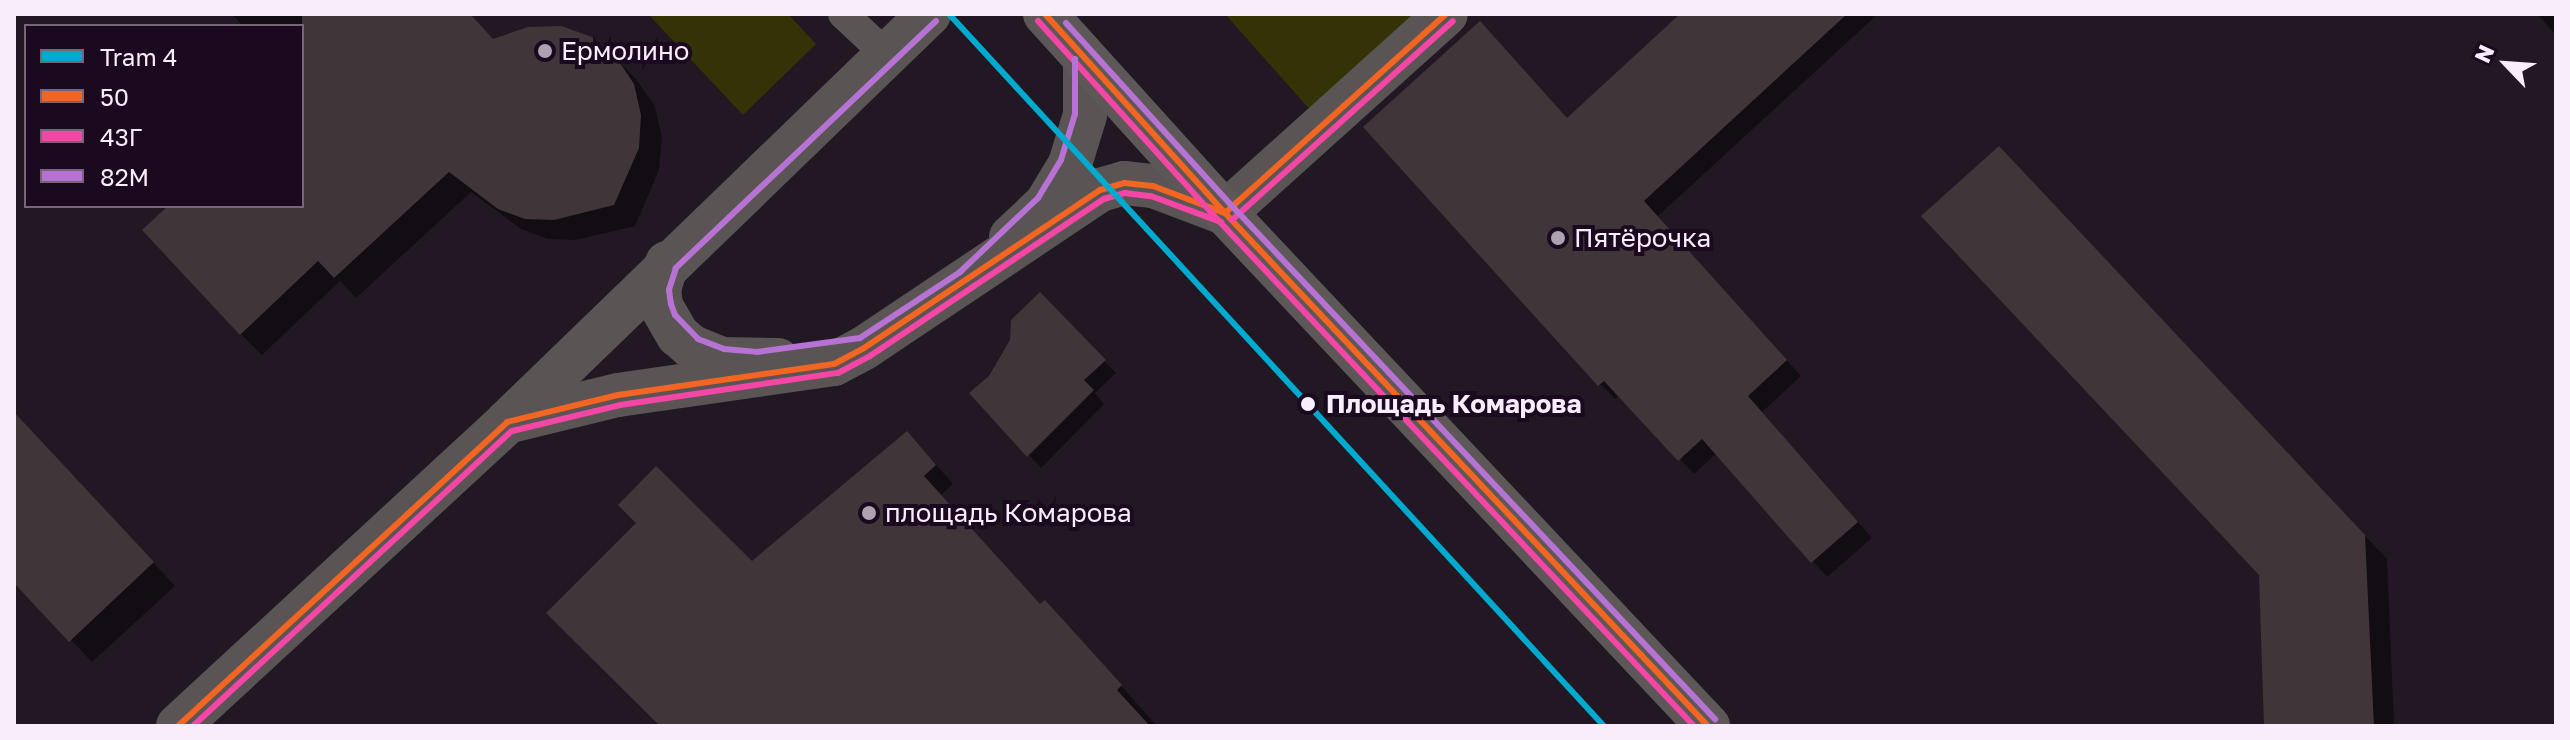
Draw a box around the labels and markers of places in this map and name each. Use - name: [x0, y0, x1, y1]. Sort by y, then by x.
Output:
- place label: Ермолино: [561, 35, 689, 67]
- marker: Ермолино: [536, 42, 554, 60]
- place label: Пятёрочка: [1574, 222, 1711, 254]
- marker: Пятёрочка: [1549, 229, 1567, 247]
- place label: Площадь Комарова: [1326, 388, 1581, 420]
- marker: Площадь Комарова: [1297, 393, 1319, 415]
- place label: площадь Комарова: [885, 497, 1132, 529]
- marker: площадь Комарова: [860, 504, 878, 522]

